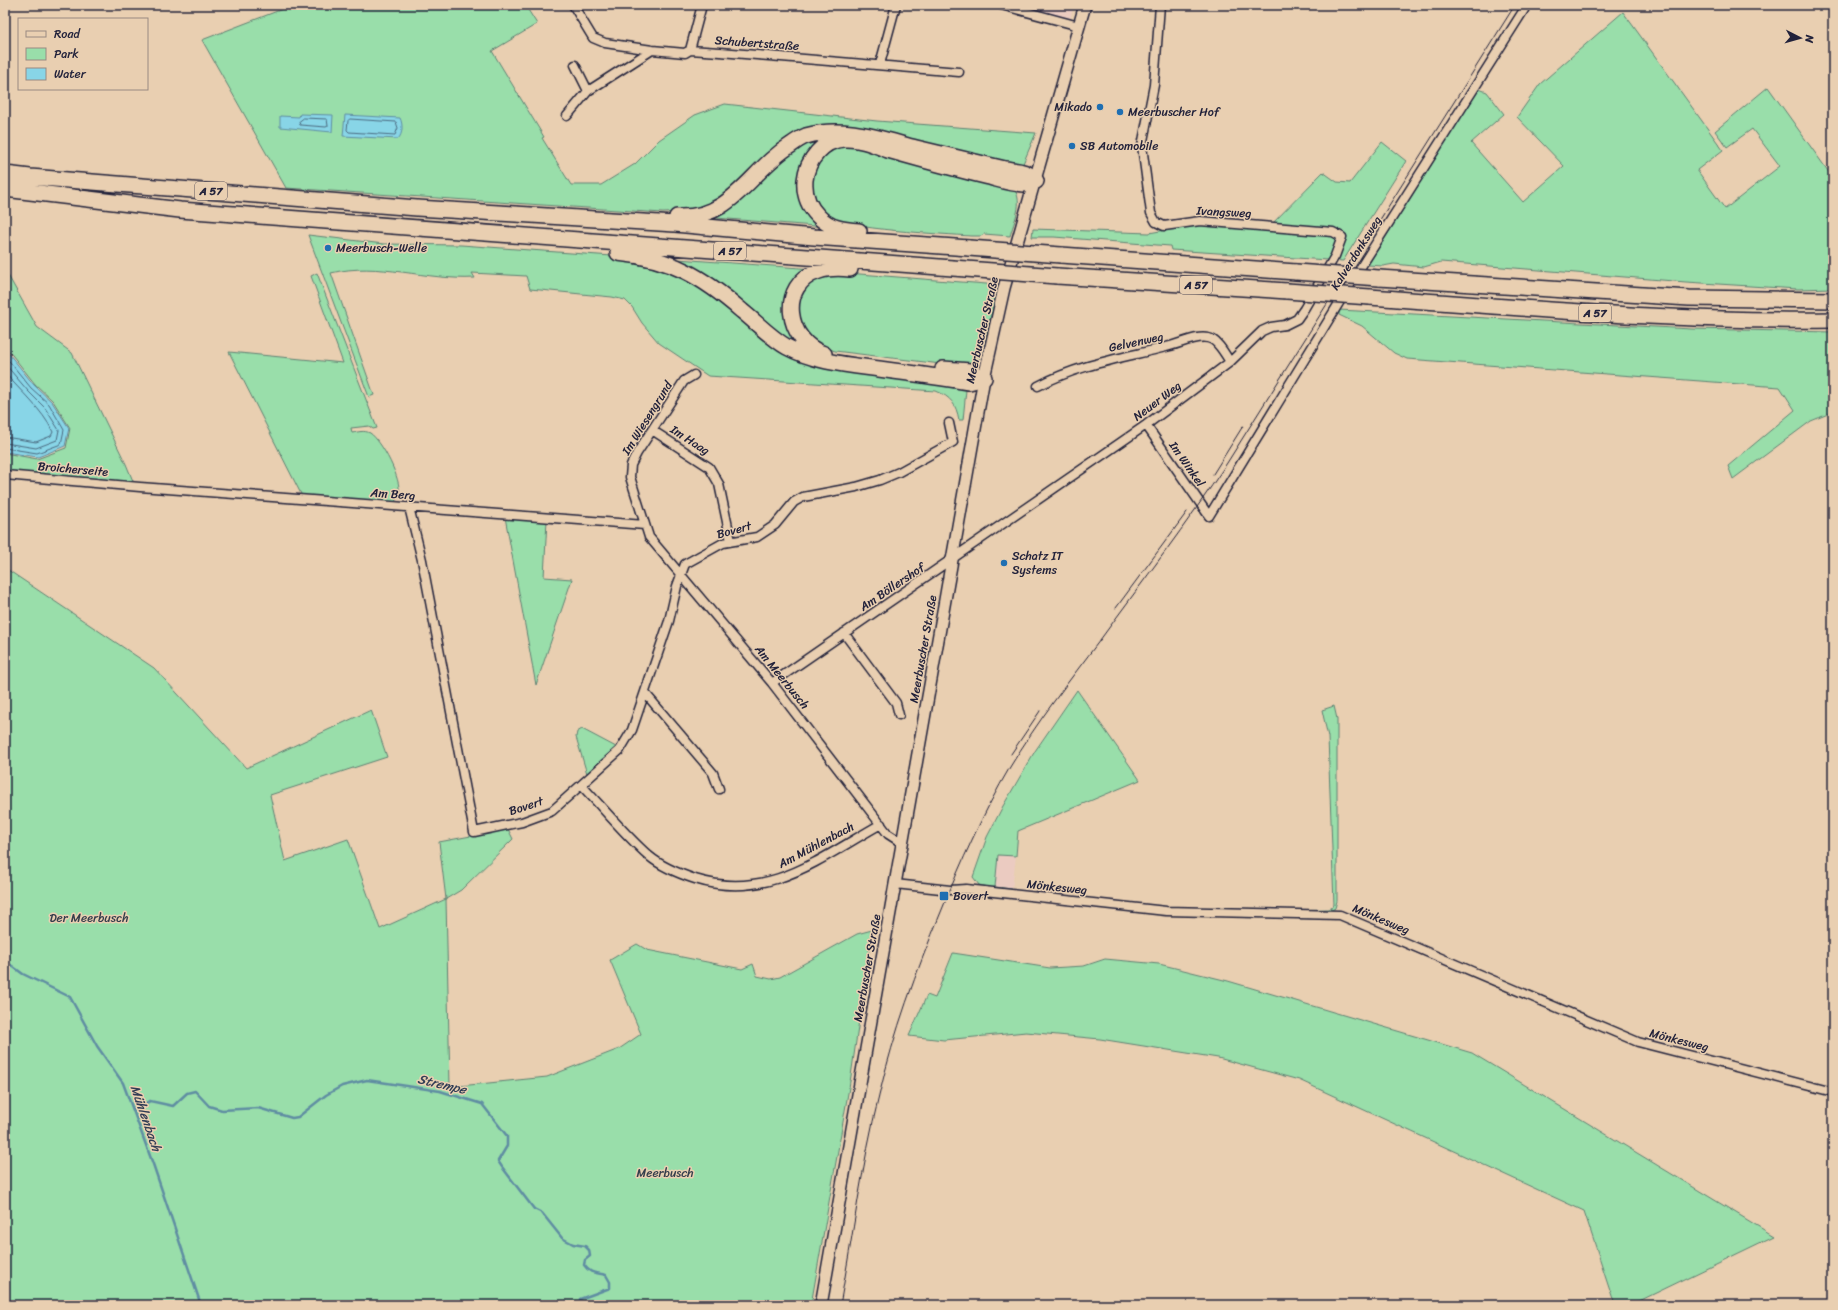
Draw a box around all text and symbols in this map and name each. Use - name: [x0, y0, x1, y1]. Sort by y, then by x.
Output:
- legend: [18, 18, 148, 90]
- north arrow: [1780, 18, 1820, 58]
- text: Road: [54, 23, 81, 45]
- street label: Schubertstraße: [714, 29, 800, 57]
- text: N: [1800, 33, 1819, 44]
- text: Park: [54, 43, 79, 65]
- text: Water: [54, 63, 87, 85]
- place label: Mikado: [1054, 96, 1092, 118]
- place label: Meerbuscher Hof: [1128, 101, 1221, 123]
- marker: Mikado: [1095, 102, 1105, 112]
- marker: Meerbuscher Hof: [1115, 107, 1125, 117]
- place label: SB Automobile: [1080, 135, 1158, 157]
- marker: SB Automobile: [1067, 141, 1077, 151]
- road number: A 57: [195, 182, 227, 200]
- street label: Ivangsweg: [1195, 200, 1252, 224]
- street label: Kalverdonksweg: [1324, 211, 1388, 295]
- place label: Meerbusch-Welle: [336, 237, 427, 259]
- road number: A 57: [714, 242, 746, 260]
- marker: Meerbusch-Welle: [323, 243, 333, 253]
- street label: Meerbuscher Straße: [959, 274, 1005, 386]
- road number: A 57: [1180, 276, 1212, 294]
- road number: A 57: [1579, 304, 1611, 322]
- street label: Gelvenweg: [1107, 325, 1165, 359]
- street label: Im Wiesengrund: [615, 375, 679, 460]
- street label: Neuer Weg: [1128, 375, 1186, 427]
- street label: Im Haag: [665, 418, 714, 461]
- street label: Im Winkel: [1162, 436, 1211, 492]
- street label: Broicherseite: [37, 455, 109, 483]
- street label: Am Berg: [369, 481, 416, 507]
- street label: Bovert: [714, 515, 755, 545]
- place label: Schatz IT Systems: [1012, 545, 1064, 581]
- street label: Am Böllershof: [854, 556, 931, 618]
- marker: Schatz IT Systems: [999, 558, 1009, 568]
- street label: Meerbuscher Straße: [903, 593, 943, 705]
- street label: Am Meerbusch: [748, 639, 815, 714]
- street label: Bovert: [506, 790, 547, 822]
- street label: Am Mühlenbach: [773, 816, 858, 875]
- street label: Mönkesweg: [1026, 873, 1088, 901]
- place label: Bovert: [953, 885, 989, 907]
- marker: Bovert: [938, 890, 950, 902]
- street label: Mönkesweg: [1349, 897, 1413, 941]
- park label: Der Meerbusch: [49, 907, 129, 929]
- street label: Meerbuscher Straße: [847, 912, 887, 1024]
- street label: Mönkesweg: [1647, 1022, 1711, 1058]
- water label: Strempe: [415, 1067, 470, 1101]
- water label: Mühlenbach: [124, 1082, 168, 1155]
- park label: Meerbusch: [636, 1162, 694, 1184]

